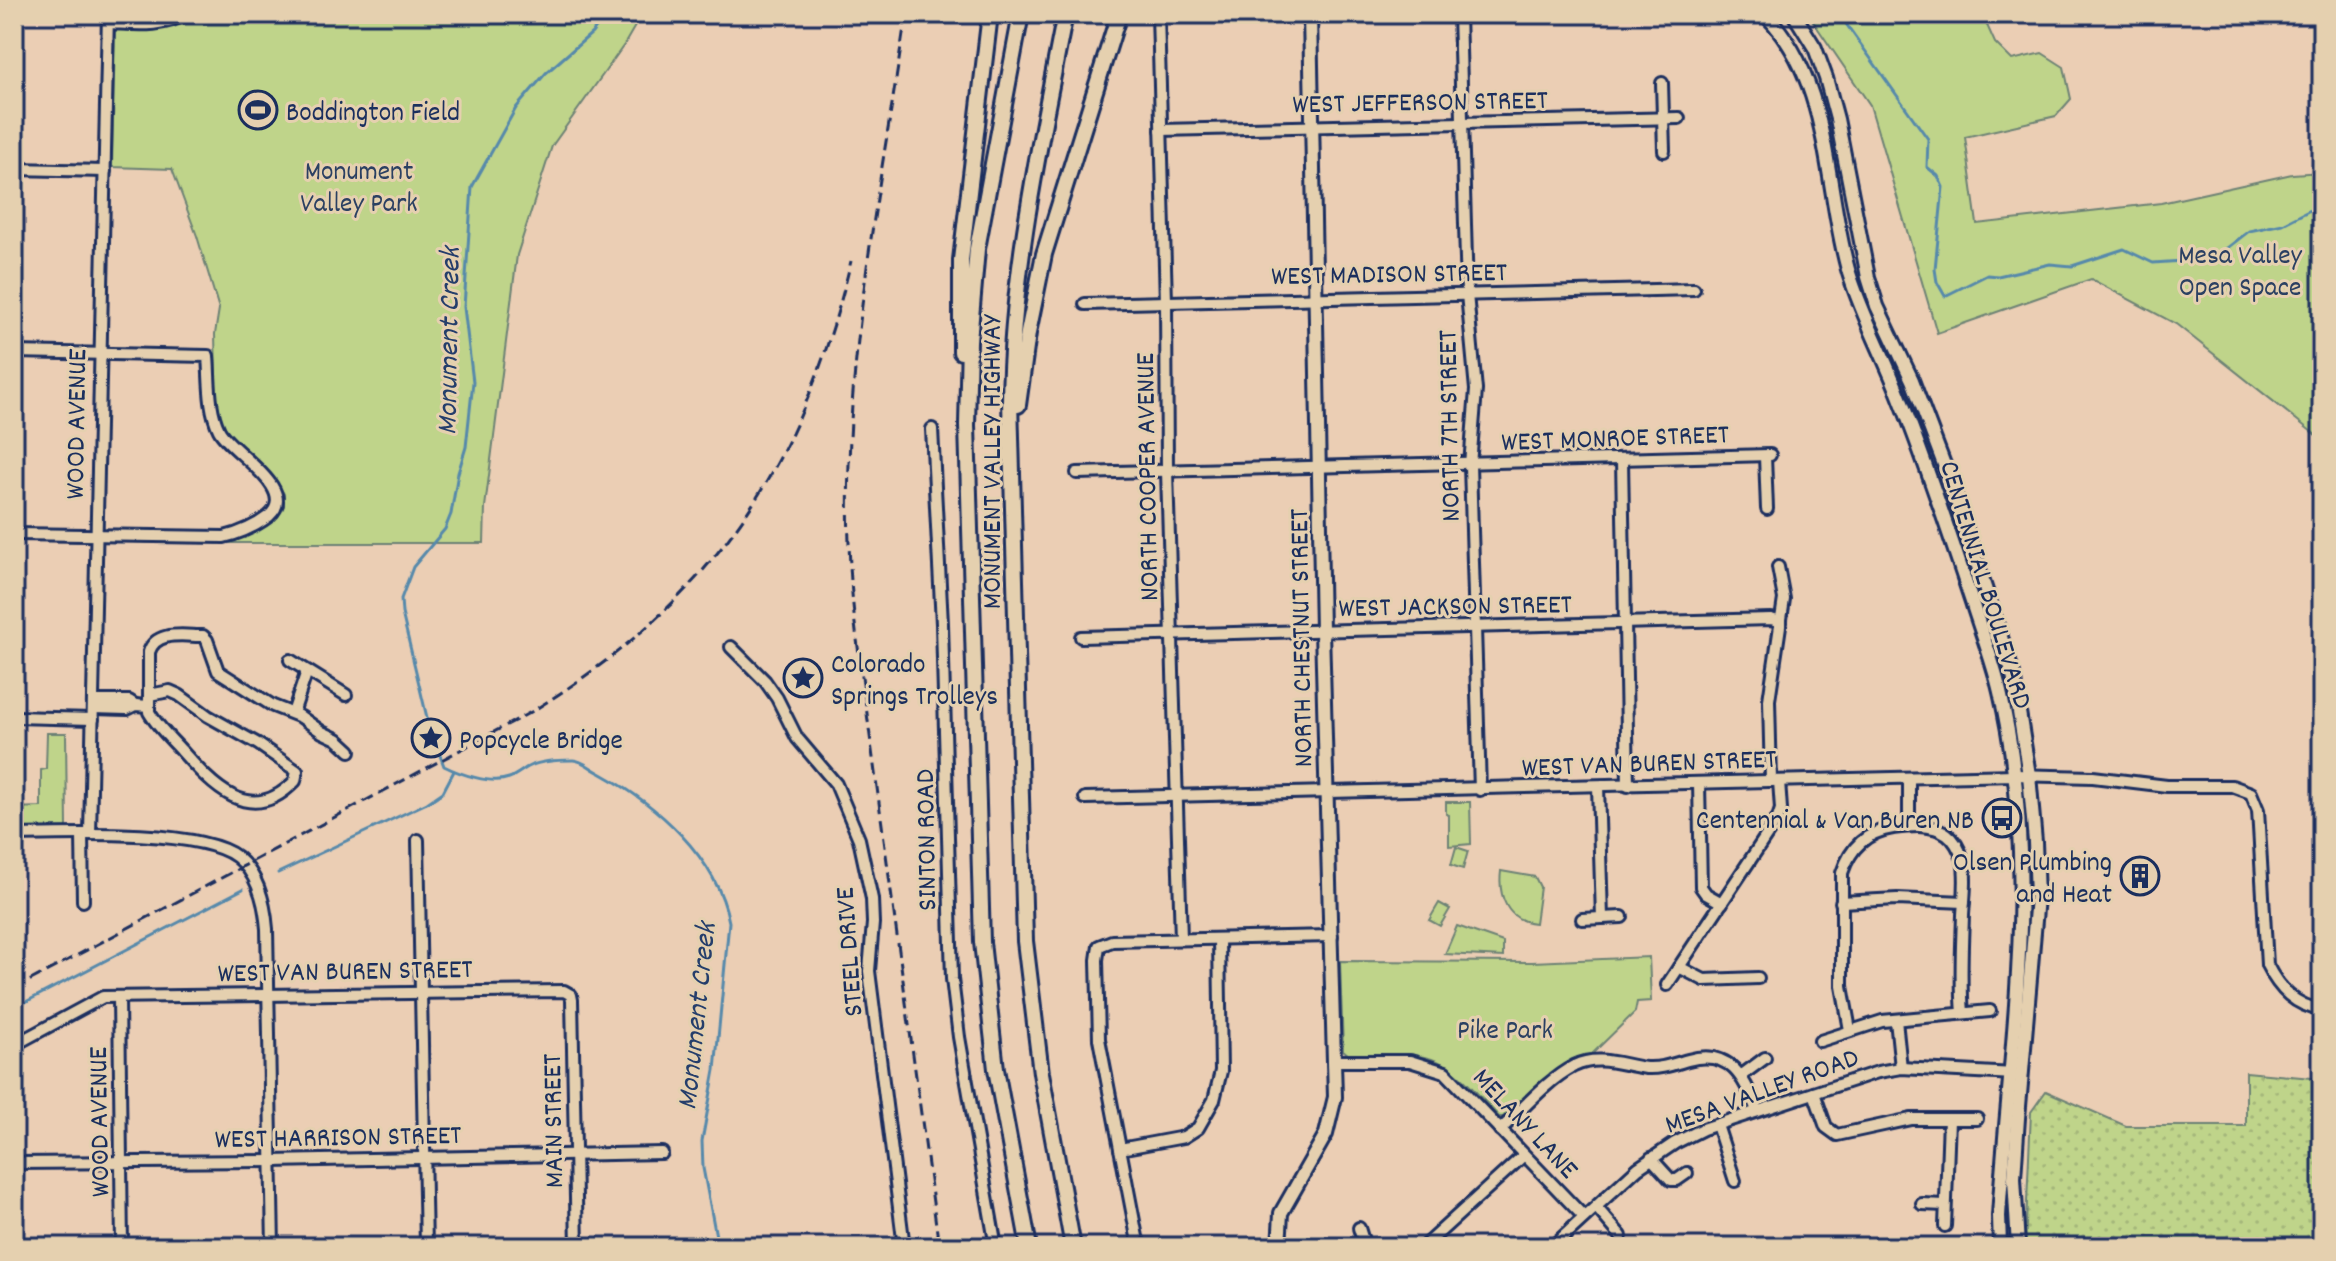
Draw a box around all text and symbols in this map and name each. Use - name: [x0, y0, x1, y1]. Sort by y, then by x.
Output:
- street label: WEST JEFFERSON STREET: [1292, 83, 1548, 127]
- sports icon: Boddington Field: [237, 89, 279, 131]
- place label: Boddington Field: [286, 95, 460, 135]
- park label: Monument Valley Park: [300, 154, 418, 226]
- park label: Mesa Valley Open Space: [2178, 238, 2302, 310]
- water label: Monument Creek: [428, 244, 475, 435]
- street label: WEST MADISON STREET: [1271, 255, 1507, 299]
- street label: MONUMENT VALLEY HIGHWAY: [975, 314, 1015, 609]
- street label: NORTH 7TH STREET: [1430, 330, 1474, 522]
- street label: WOOD AVENUE: [58, 348, 100, 500]
- street label: NORTH COOPER AVENUE: [1128, 352, 1172, 601]
- street label: WEST MONROE STREET: [1501, 417, 1730, 465]
- street label: CENTENNIAL BOULEVARD: [1926, 456, 2040, 715]
- street label: NORTH CHESTNUT STREET: [1282, 508, 1326, 768]
- street label: WEST JACKSON STREET: [1338, 587, 1572, 631]
- place label: Colorado Springs Trolleys: [831, 647, 998, 719]
- place icon: Colorado Springs Trolleys: [782, 657, 824, 699]
- place icon: Popcycle Bridge: [410, 717, 452, 759]
- place label: Popcycle Bridge: [459, 723, 623, 763]
- street label: WEST VAN BUREN STREET: [1521, 742, 1777, 790]
- street label: SINTON ROAD: [908, 769, 950, 911]
- bus stop icon: Centennial & Van Buren NB: [1981, 797, 2023, 839]
- place label: Centennial & Van Buren NB: [1696, 803, 1974, 843]
- place label: Olsen Plumbing and Heat: [1953, 845, 2112, 917]
- building icon: Olsen Plumbing and Heat: [2119, 855, 2161, 897]
- street label: STEEL DRIVE: [827, 885, 876, 1018]
- water label: Monument Creek: [668, 918, 731, 1112]
- street label: WEST VAN BUREN STREET: [217, 952, 473, 996]
- park label: Pike Park: [1457, 1013, 1553, 1053]
- street label: MESA VALLEY ROAD: [1660, 1040, 1865, 1147]
- street label: WOOD AVENUE: [81, 1046, 123, 1198]
- street label: MAIN STREET: [535, 1053, 577, 1188]
- street label: MELANY LANE: [1461, 1061, 1586, 1190]
- street label: WEST HARRISON STREET: [214, 1118, 462, 1162]

